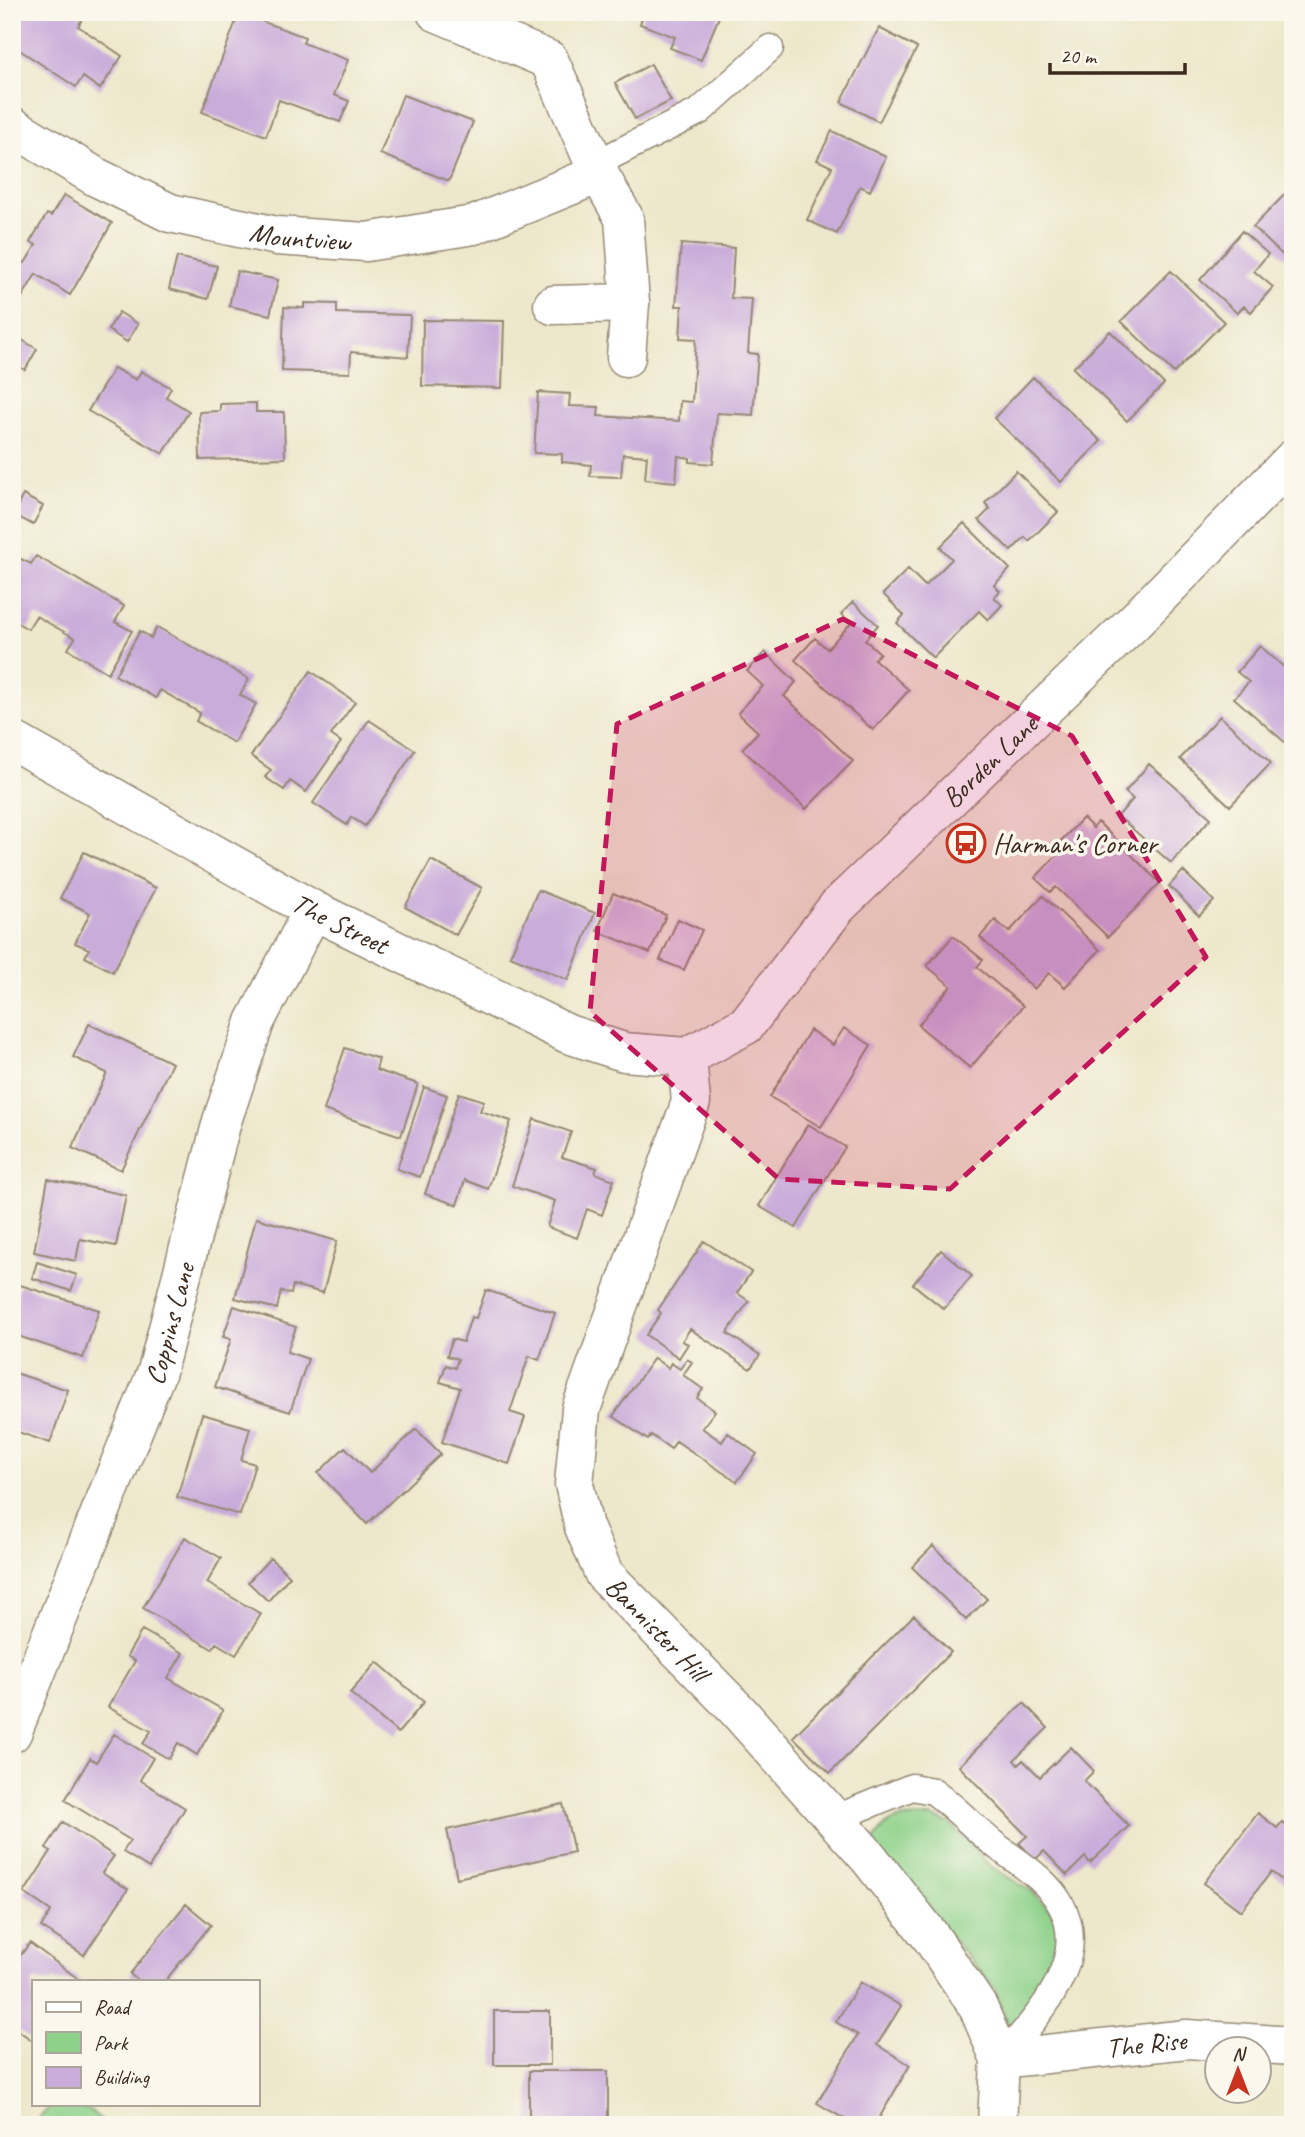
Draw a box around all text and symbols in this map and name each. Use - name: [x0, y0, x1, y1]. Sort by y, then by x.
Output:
- scale bar: [1050, 32, 1184, 76]
- text: 20 m: [1060, 43, 1098, 69]
- street label: Mountview: [247, 213, 354, 259]
- street label: Borden Lane: [934, 706, 1046, 815]
- bus stop icon: Harman's Corner: [945, 822, 987, 864]
- place label: Harman's Corner: [993, 826, 1160, 861]
- street label: The Street: [286, 884, 397, 963]
- street label: Coppins Lane: [136, 1257, 202, 1389]
- street label: Bannister Hill: [598, 1569, 720, 1692]
- legend: [32, 1980, 259, 2106]
- text: Road: [94, 1994, 133, 2020]
- street label: The Rise: [1104, 2022, 1190, 2065]
- text: Park: [94, 2030, 129, 2056]
- north arrow: [1204, 2036, 1274, 2106]
- text: N: [1232, 2042, 1247, 2066]
- text: Building: [94, 2064, 151, 2090]

